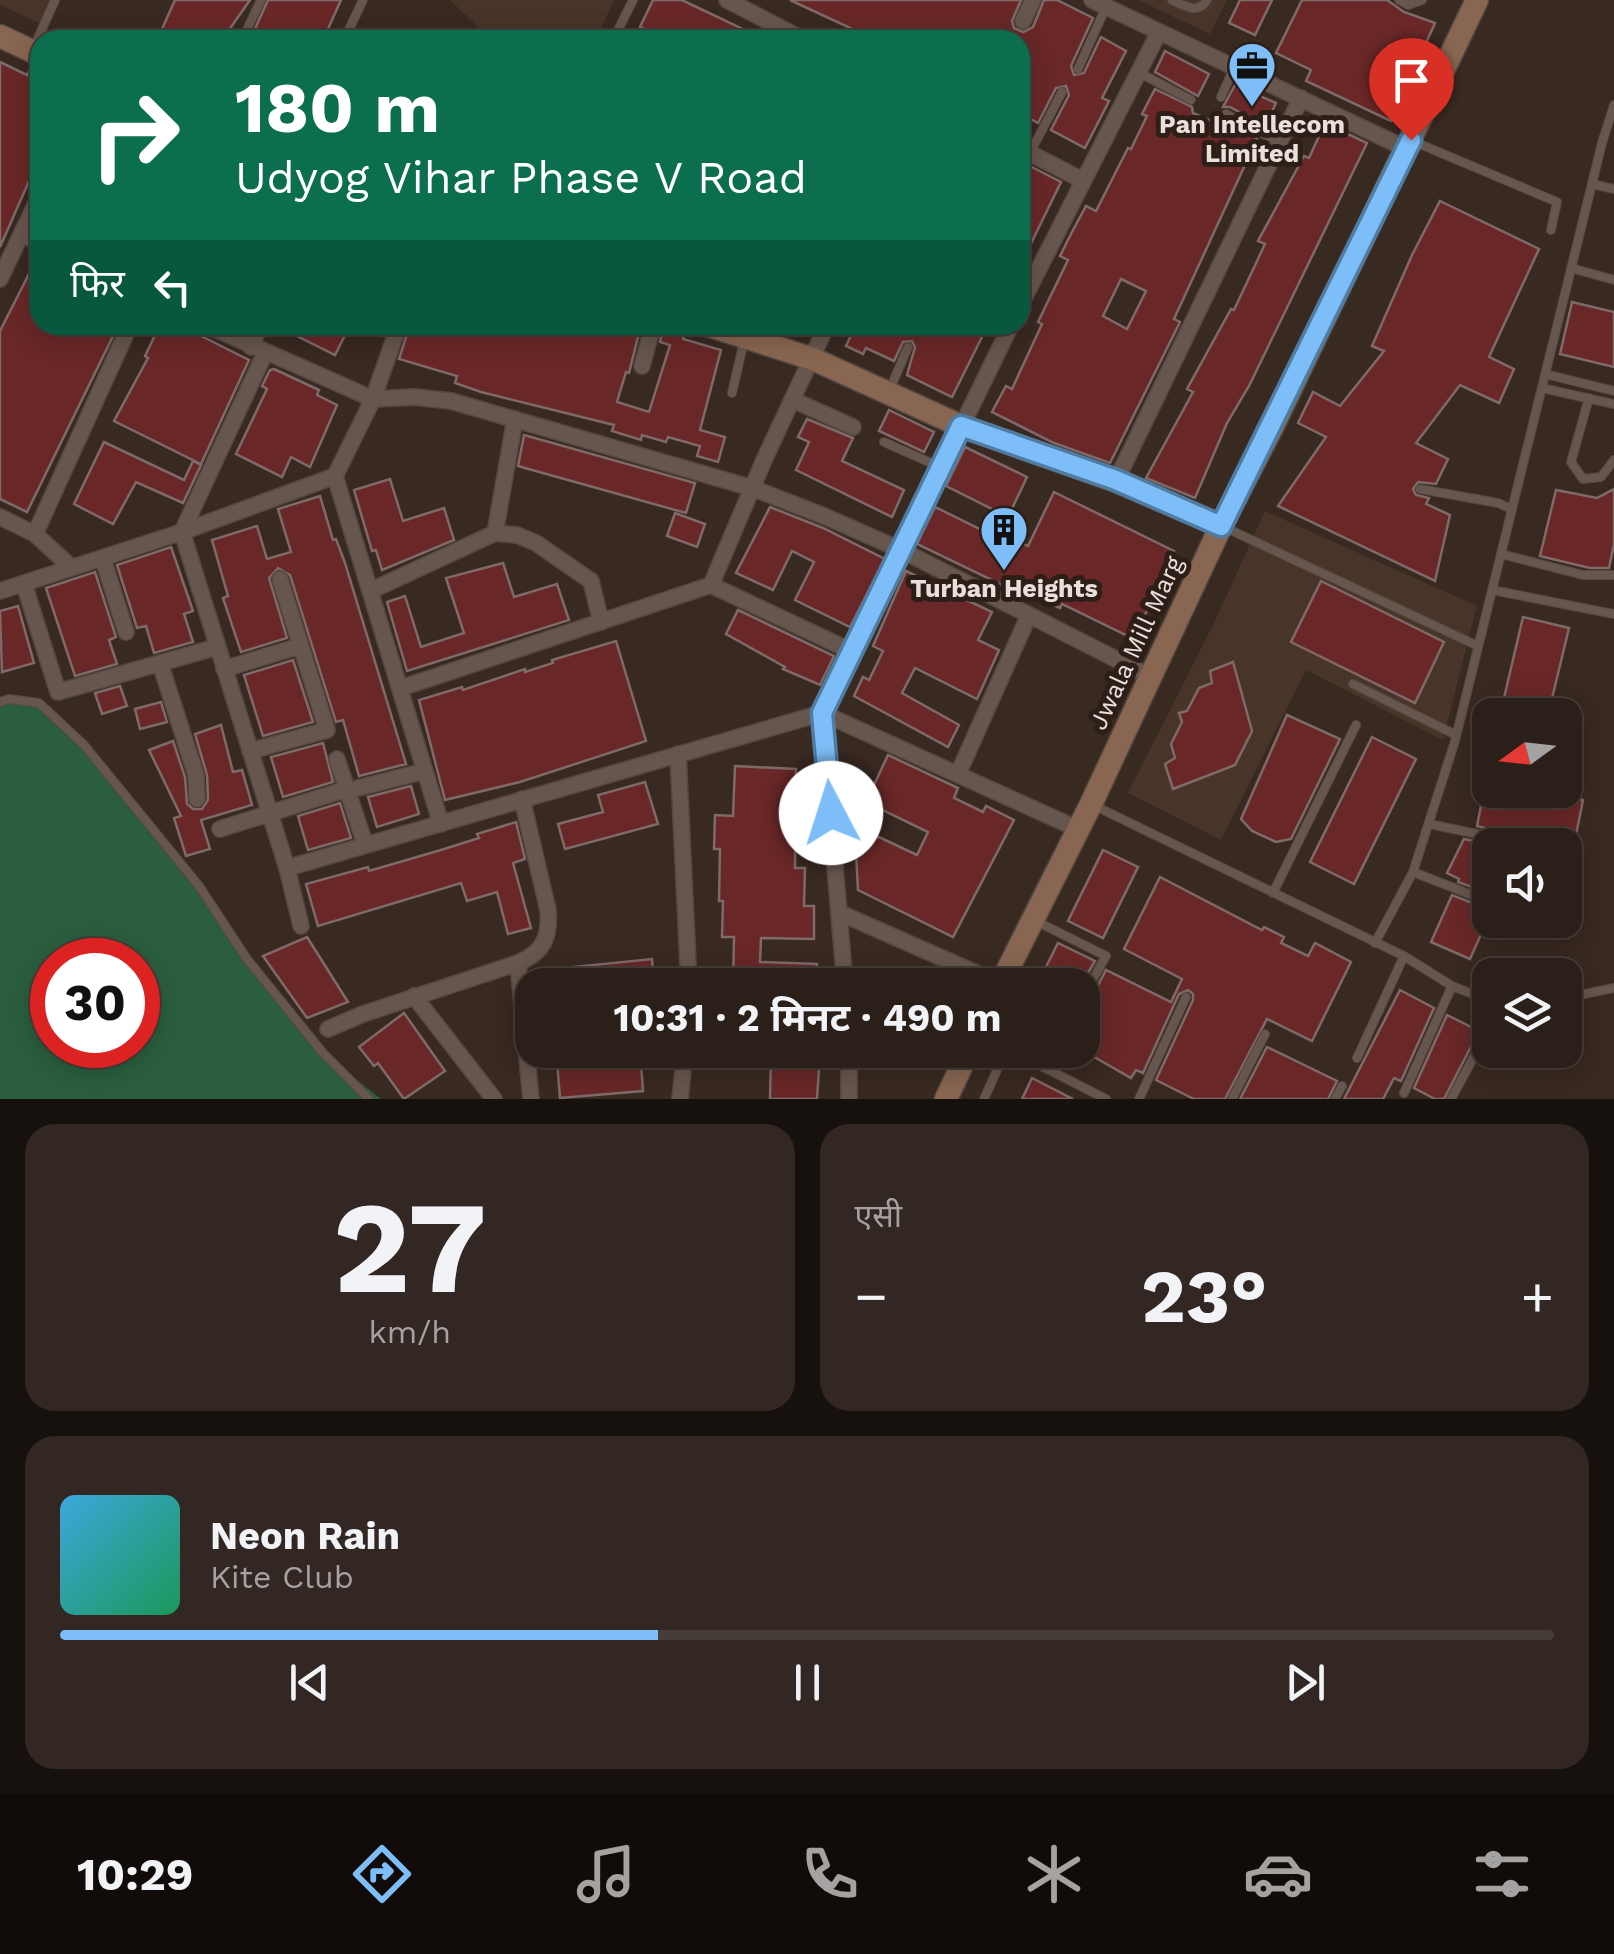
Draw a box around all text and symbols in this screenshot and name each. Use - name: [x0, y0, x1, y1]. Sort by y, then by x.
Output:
- pin: [1369, 38, 1454, 141]
- office icon: Pan Intellecom Limited: [1226, 40, 1278, 108]
- icon: arrive: [1384, 53, 1439, 108]
- text: 180 m: [235, 67, 440, 149]
- icon: right: [70, 70, 200, 200]
- place label: Pan Intellecom Limited: [1159, 110, 1345, 168]
- text: Udyog Vihar Phase V Road: [235, 151, 807, 204]
- icon: left: [145, 260, 200, 315]
- text: फिर: [70, 262, 125, 306]
- building icon: Turban Heights: [978, 504, 1030, 572]
- street label: Jwala Mill Marg: [1083, 551, 1189, 734]
- place label: Turban Heights: [910, 574, 1098, 603]
- north arrow: [1472, 698, 1582, 808]
- map controls: [1472, 698, 1582, 1068]
- position arrow: [779, 761, 883, 865]
- button: sound: [1472, 828, 1582, 938]
- speed limit sign: 30: [30, 938, 160, 1068]
- button: layers: [1472, 958, 1582, 1068]
- text: 10:31 · 2 मिनट · 490 m: [614, 996, 1001, 1040]
- text: 27: [333, 1171, 487, 1324]
- text: एसी: [855, 1197, 902, 1235]
- text: 23°: [1141, 1252, 1267, 1340]
- text: −: [855, 1264, 888, 1328]
- text: +: [1521, 1264, 1554, 1328]
- text: km/h: [369, 1313, 451, 1351]
- text: Neon Rain: [210, 1514, 400, 1558]
- text: Kite Club: [210, 1558, 354, 1596]
- icon: previous: [282, 1655, 337, 1710]
- icon: pause: [780, 1655, 835, 1710]
- icon: next: [1278, 1655, 1333, 1710]
- icon: directions: [347, 1839, 417, 1909]
- icon: music: [571, 1839, 641, 1909]
- icon: phone: [795, 1839, 865, 1909]
- icon: climate: [1019, 1839, 1089, 1909]
- icon: car: [1243, 1839, 1313, 1909]
- icon: filters: [1467, 1839, 1537, 1909]
- text: 10:29: [77, 1848, 193, 1901]

